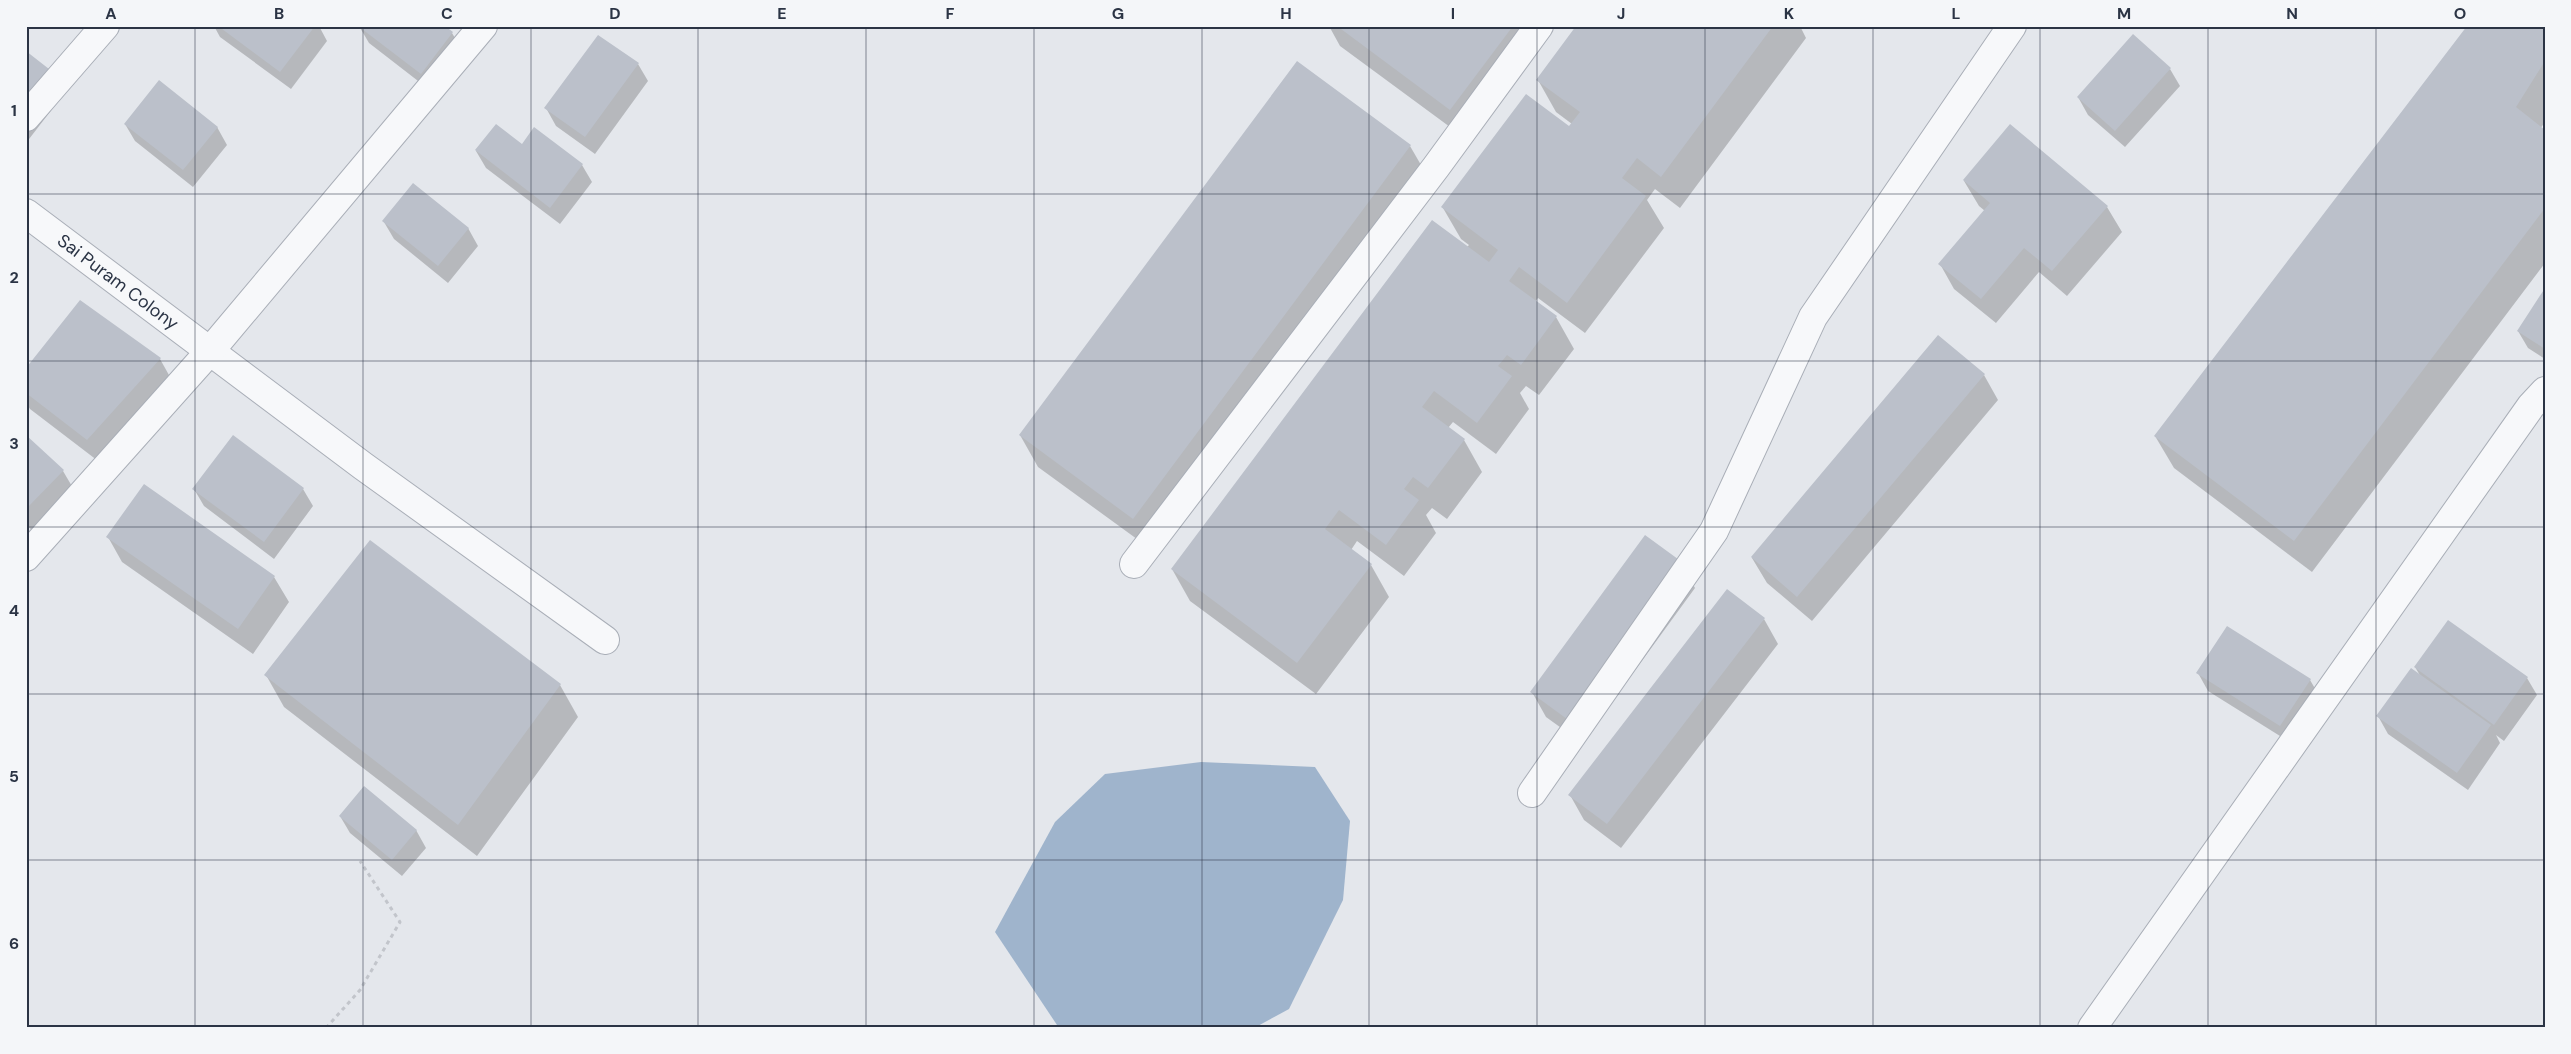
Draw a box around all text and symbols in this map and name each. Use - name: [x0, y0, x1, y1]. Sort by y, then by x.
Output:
- text: A: [105, 3, 117, 24]
- text: B: [274, 3, 284, 24]
- text: C: [441, 3, 453, 24]
- text: D: [609, 3, 621, 24]
- text: E: [777, 3, 787, 24]
- text: F: [946, 3, 955, 24]
- text: G: [1112, 3, 1124, 24]
- text: H: [1280, 3, 1292, 24]
- text: I: [1451, 3, 1455, 24]
- text: J: [1617, 3, 1625, 24]
- text: K: [1784, 3, 1795, 24]
- text: L: [1952, 3, 1961, 24]
- text: M: [2117, 3, 2131, 24]
- text: N: [2286, 3, 2298, 24]
- text: O: [2454, 3, 2466, 24]
- text: 1: [11, 100, 17, 121]
- street label: Sai Puram Colony: [52, 229, 183, 335]
- text: 2: [9, 267, 19, 288]
- text: 3: [9, 433, 19, 454]
- text: 4: [9, 600, 19, 621]
- text: 5: [9, 766, 19, 787]
- text: 6: [9, 933, 19, 954]

